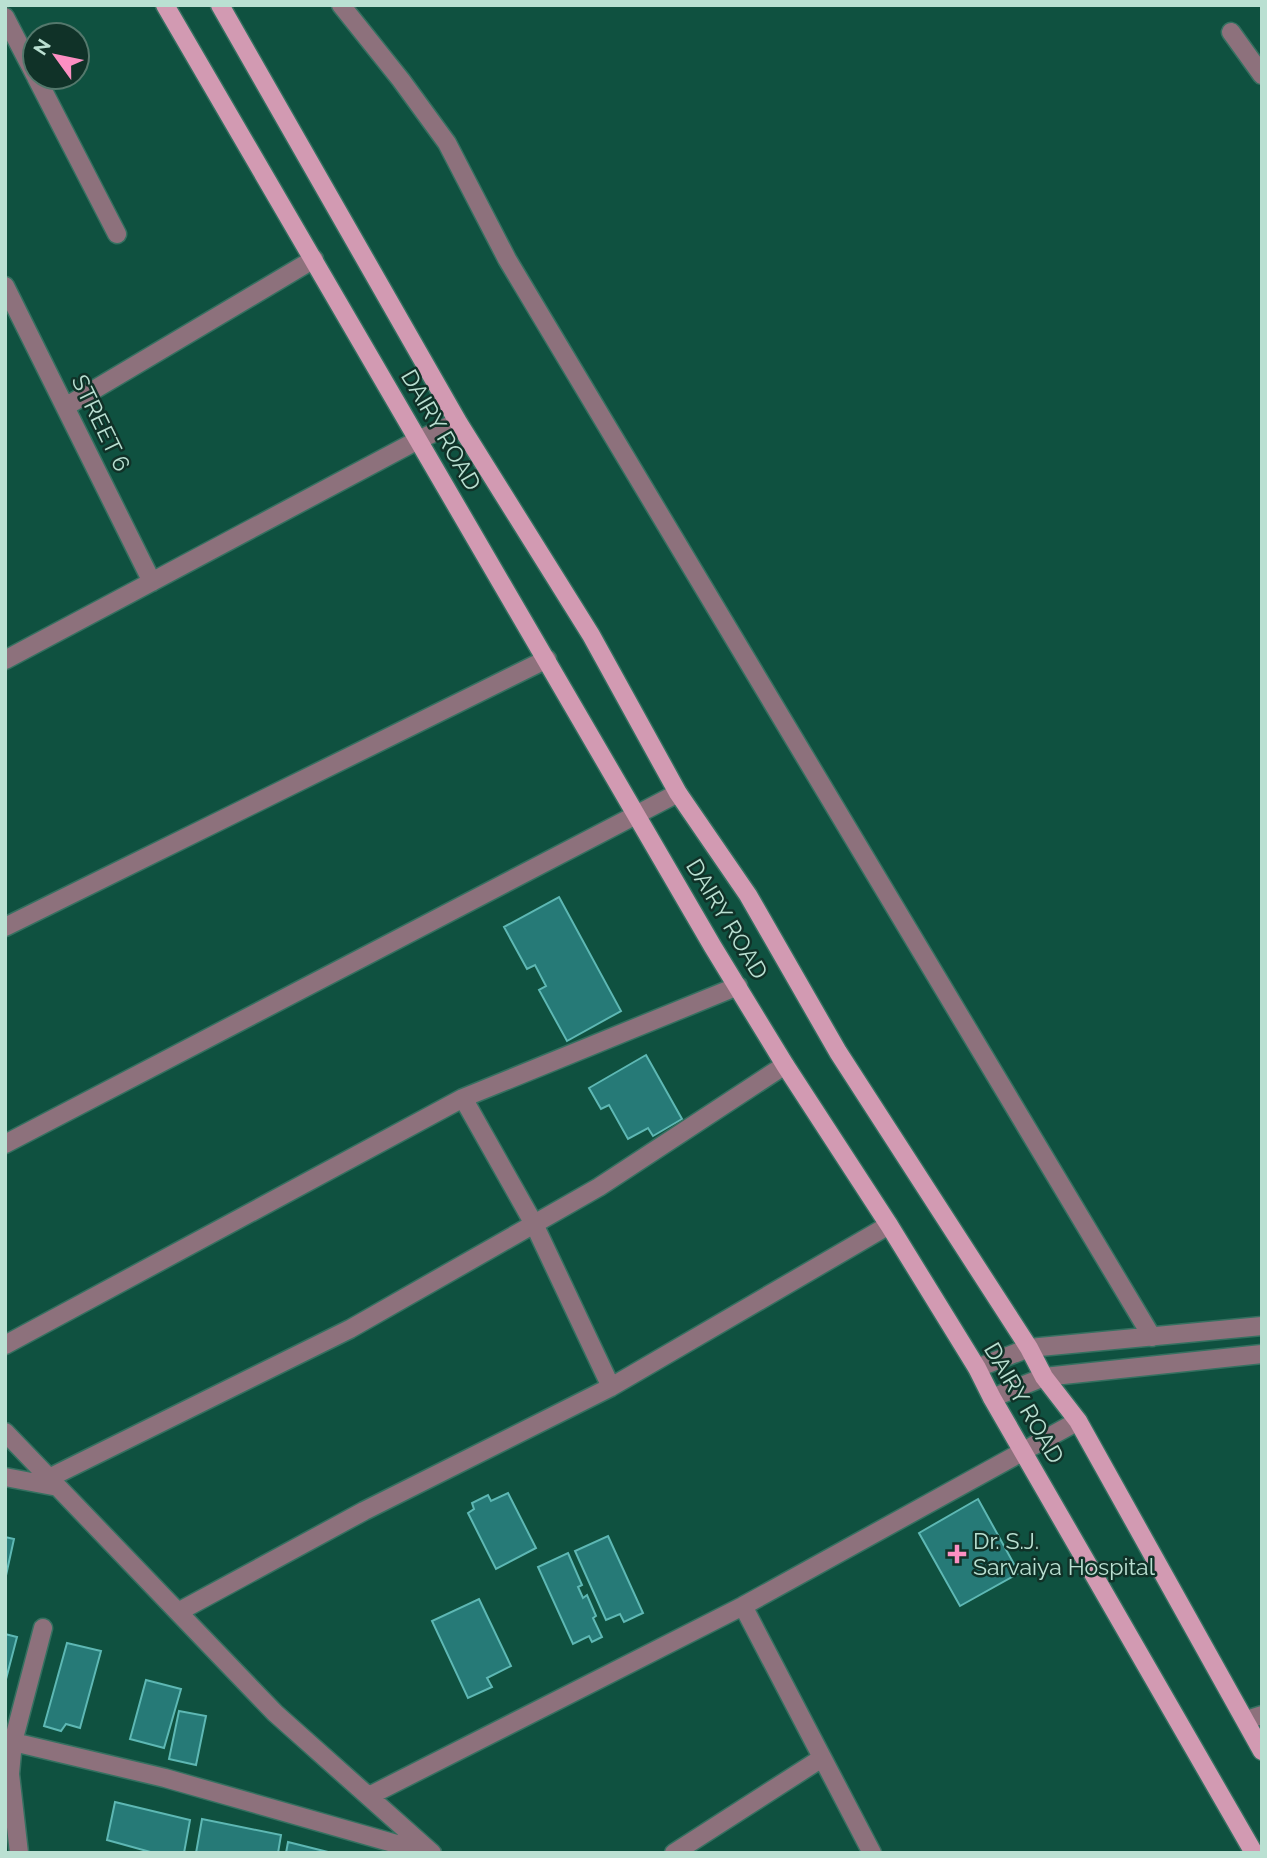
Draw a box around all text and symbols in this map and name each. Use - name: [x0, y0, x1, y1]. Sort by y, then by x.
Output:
- north arrow: [21, 21, 91, 91]
- text: N: [29, 35, 55, 59]
- street label: DAIRY ROAD: [396, 364, 487, 495]
- street label: STREET 6: [67, 370, 136, 475]
- street label: DAIRY ROAD: [681, 854, 774, 984]
- street label: DAIRY ROAD: [979, 1337, 1070, 1468]
- place label: Dr. S.J. Sarvaiya Hospital: [973, 1527, 1156, 1580]
- marker: Dr. S.J. Sarvaiya Hospital: [947, 1544, 967, 1564]

